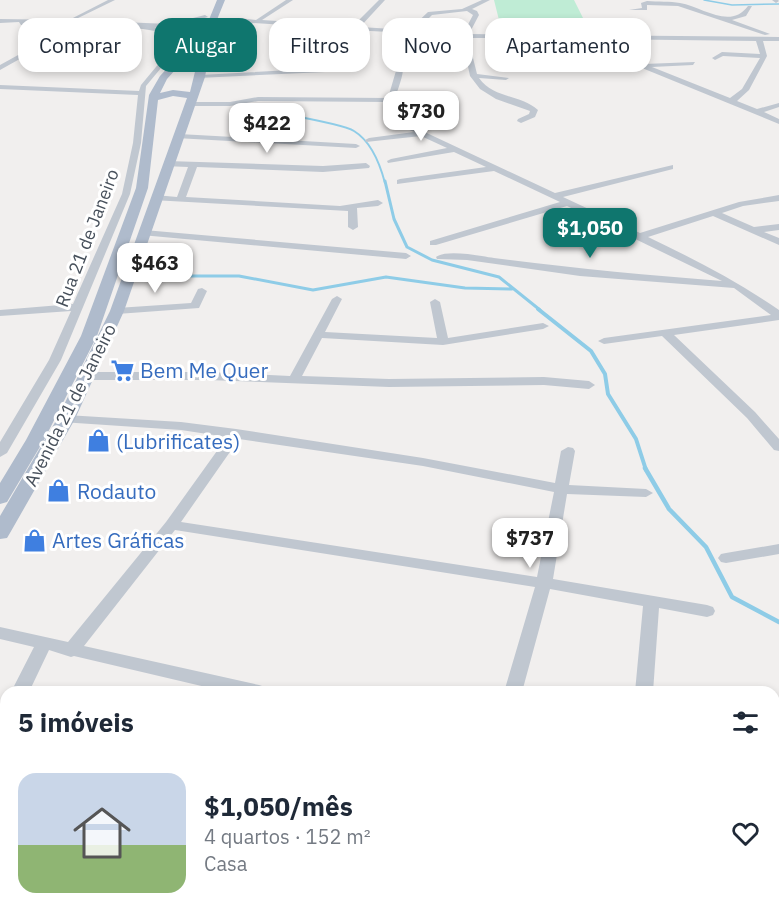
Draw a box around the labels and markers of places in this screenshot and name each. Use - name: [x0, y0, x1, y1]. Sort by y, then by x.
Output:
- pin: $730: [385, 91, 457, 142]
- pin: $422: [231, 103, 303, 154]
- pin: $1,050: [541, 208, 639, 259]
- pin: $463: [119, 243, 191, 294]
- place label: Bem Me Quer: [140, 356, 268, 384]
- supermarket icon: Bem Me Quer: [109, 357, 135, 383]
- place label: (Lubrificates): [116, 427, 240, 455]
- shop icon: (Lubrificates): [85, 428, 111, 454]
- place label: Rodauto: [77, 477, 156, 505]
- shop icon: Rodauto: [46, 478, 72, 504]
- pin: $737: [494, 518, 566, 569]
- place label: Artes Gráficas: [52, 526, 185, 554]
- shop icon: Artes Gráficas: [21, 527, 47, 553]

